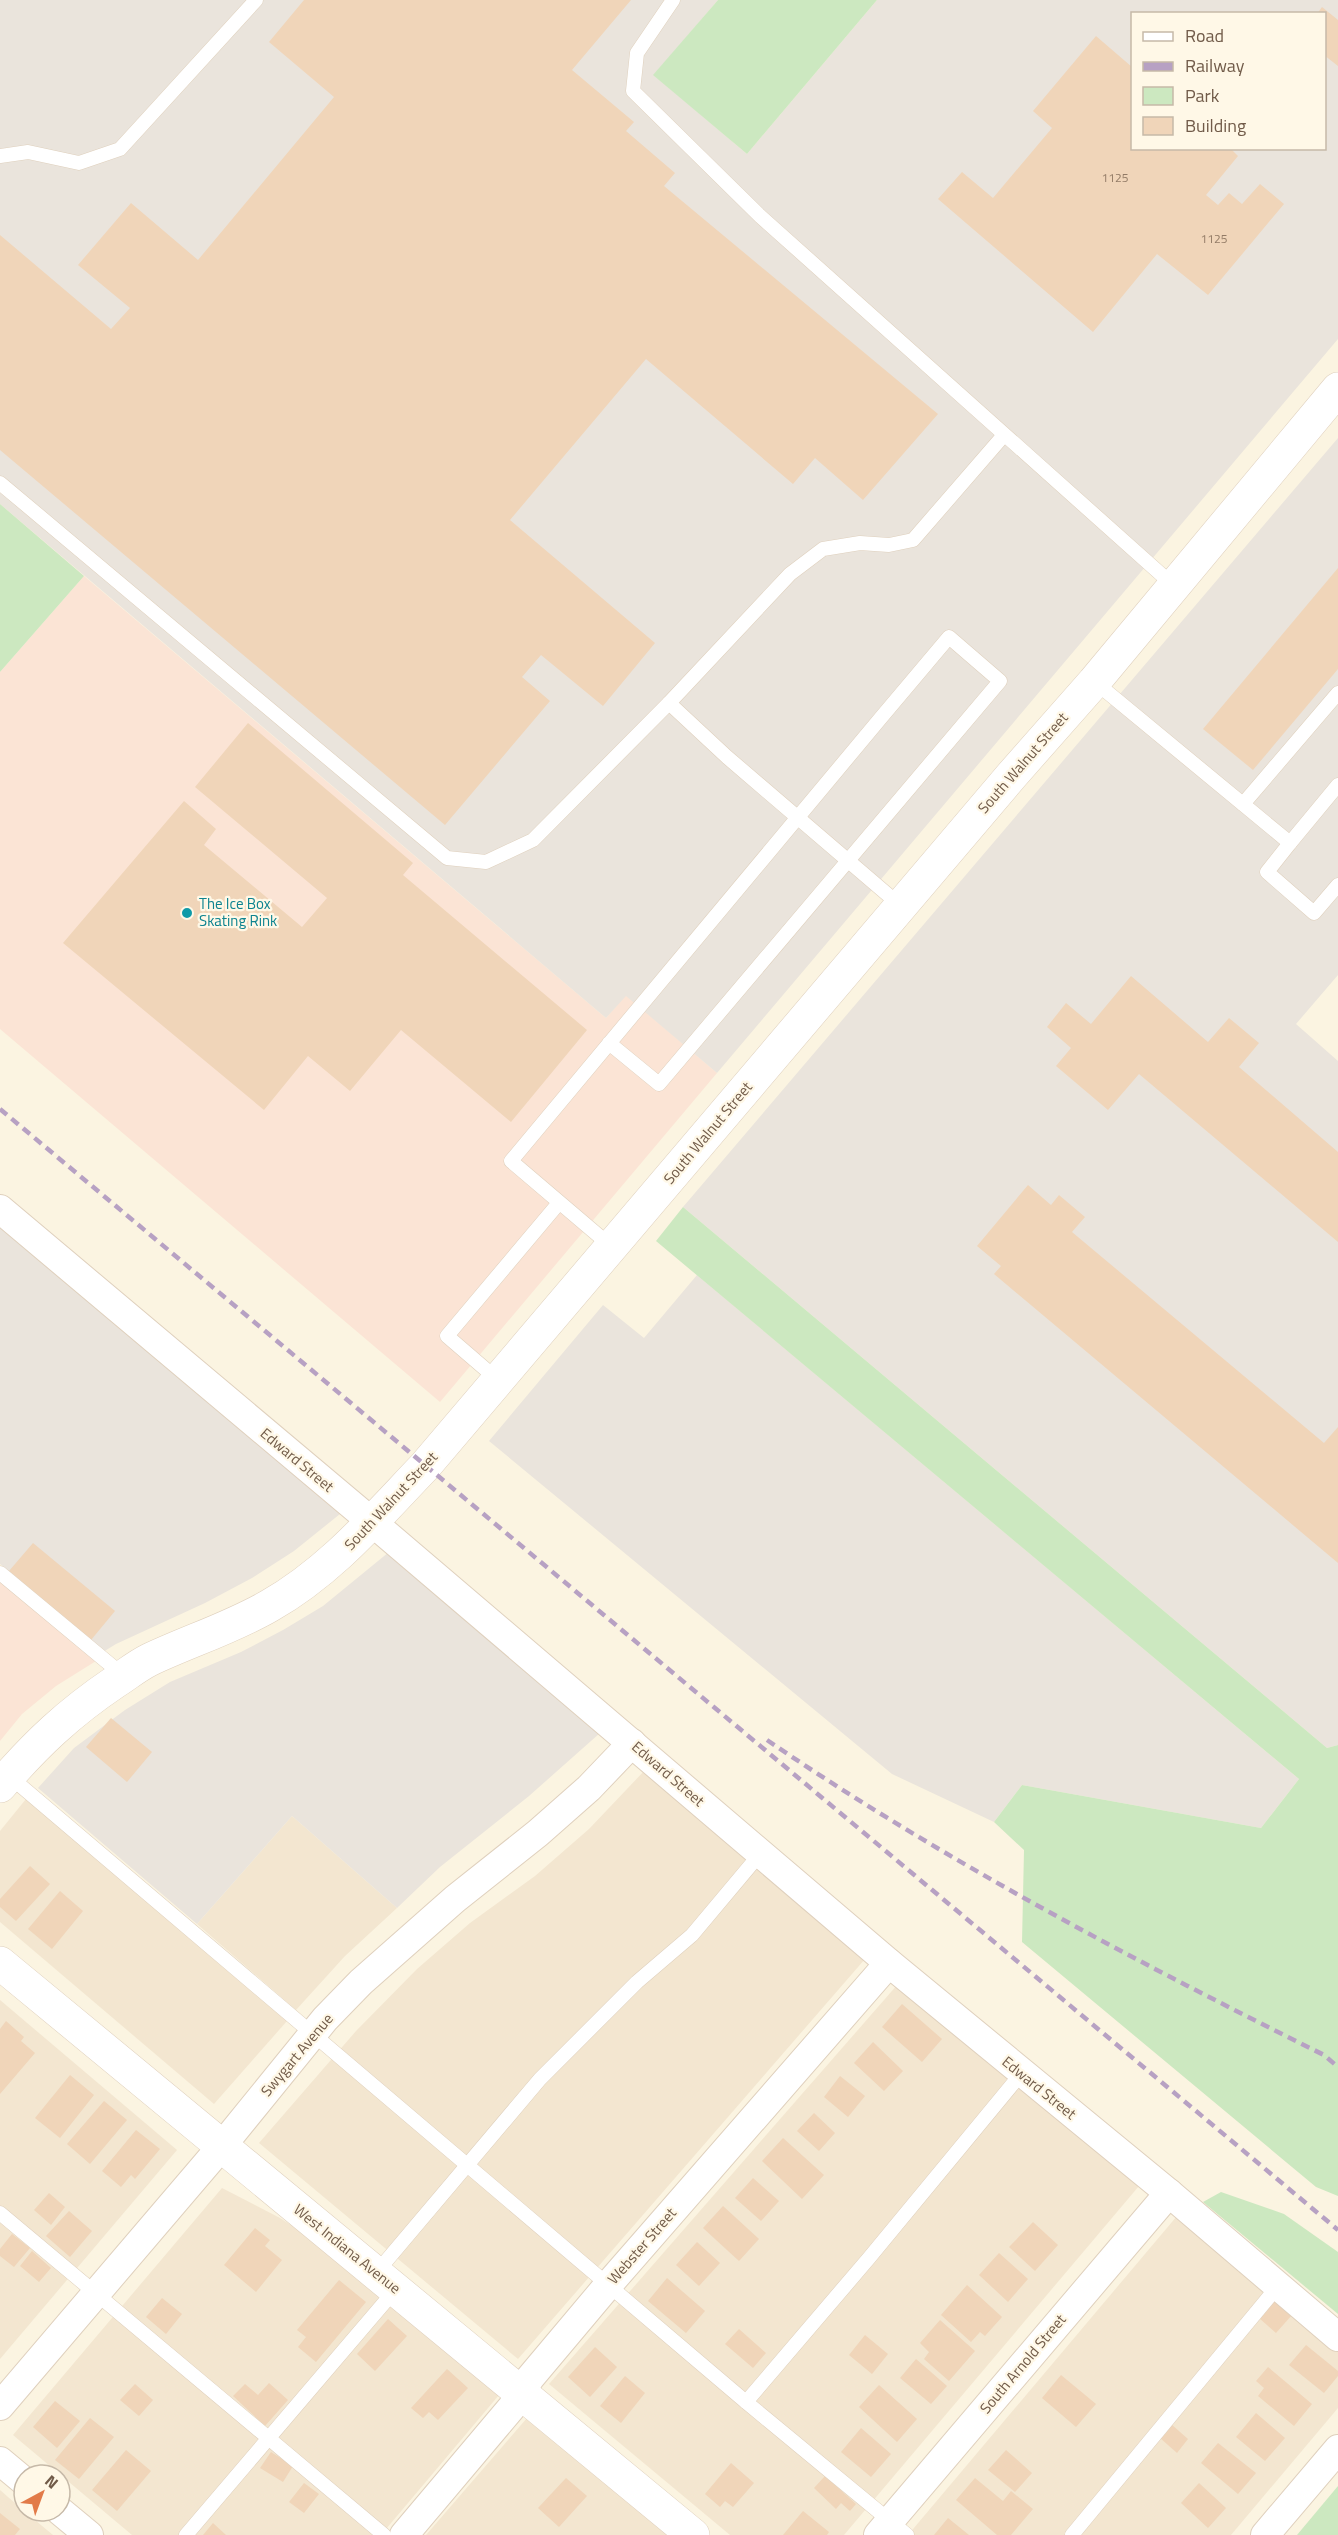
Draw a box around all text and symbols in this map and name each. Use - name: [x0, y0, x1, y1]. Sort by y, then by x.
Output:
- legend: [1131, 12, 1326, 150]
- text: Road: [1185, 22, 1224, 49]
- text: Railway: [1185, 52, 1245, 79]
- text: Park: [1185, 82, 1220, 109]
- text: Building: [1185, 112, 1246, 139]
- house number: 1125: [1102, 168, 1129, 187]
- house number: 1125: [1201, 229, 1228, 248]
- street label: South Walnut Street: [972, 706, 1074, 818]
- place label: The Ice Box Skating Rink: [199, 892, 277, 932]
- marker: The Ice Box Skating Rink: [180, 906, 194, 920]
- street label: South Walnut Street: [658, 1076, 758, 1189]
- street label: Edward Street: [256, 1422, 340, 1498]
- street label: South Walnut Street: [339, 1445, 443, 1555]
- street label: Edward Street: [627, 1735, 710, 1812]
- street label: Swygart Avenue: [255, 2008, 338, 2101]
- street label: Edward Street: [997, 2050, 1082, 2125]
- street label: West Indiana Avenue: [289, 2198, 406, 2299]
- street label: Webster Street: [602, 2202, 682, 2289]
- street label: South Arnold Street: [974, 2308, 1072, 2419]
- north arrow: [12, 2463, 72, 2523]
- text: N: [40, 2469, 64, 2494]

